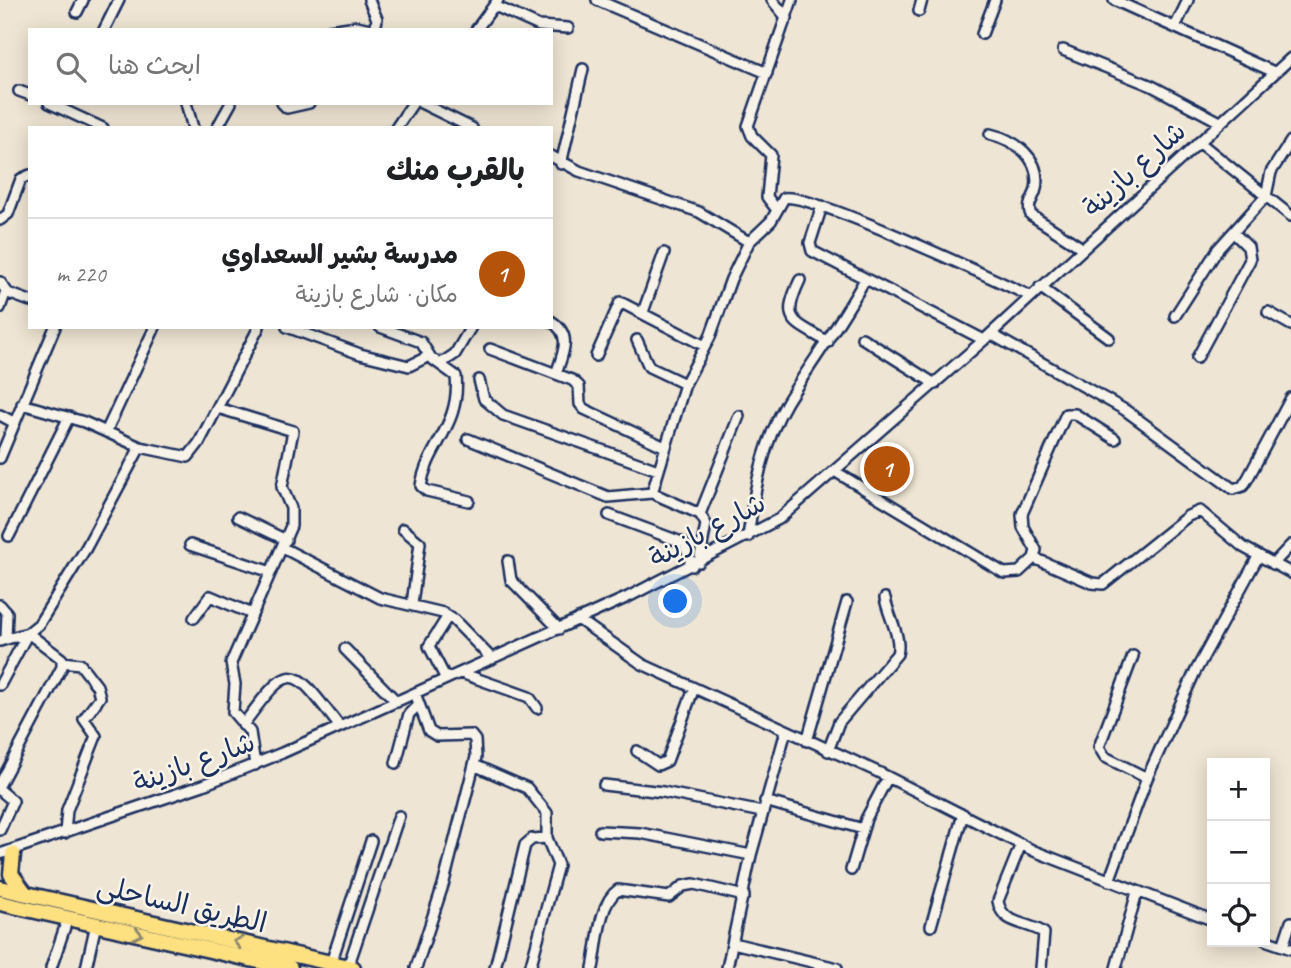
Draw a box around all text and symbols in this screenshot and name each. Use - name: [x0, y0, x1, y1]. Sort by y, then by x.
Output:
- search box: [28, 28, 553, 105]
- icon: search: [52, 48, 90, 86]
- text: ابحث هنا: [108, 49, 201, 82]
- street label: شارع بازينة: [1075, 113, 1194, 226]
- text: بالقرب منك: [386, 151, 525, 189]
- text: مدرسة بشير السعداوي: [221, 238, 458, 271]
- text: 220 m: [56, 260, 106, 289]
- text: 1: [497, 260, 507, 289]
- text: مكان · شارع بازينة: [296, 280, 458, 309]
- pin: 1: [864, 443, 910, 495]
- street label: شارع بازينة: [643, 485, 772, 577]
- your location: [658, 584, 692, 618]
- street label: شارع بازينة: [128, 724, 260, 802]
- map controls: [1207, 758, 1270, 947]
- button: +: [1207, 758, 1270, 821]
- button: −: [1207, 821, 1270, 884]
- street label: الطريق الساحلى: [94, 867, 270, 941]
- button: locate: [1207, 884, 1270, 947]
- one-way arrow: [132, 926, 144, 940]
- one-way arrow: [232, 936, 244, 951]

